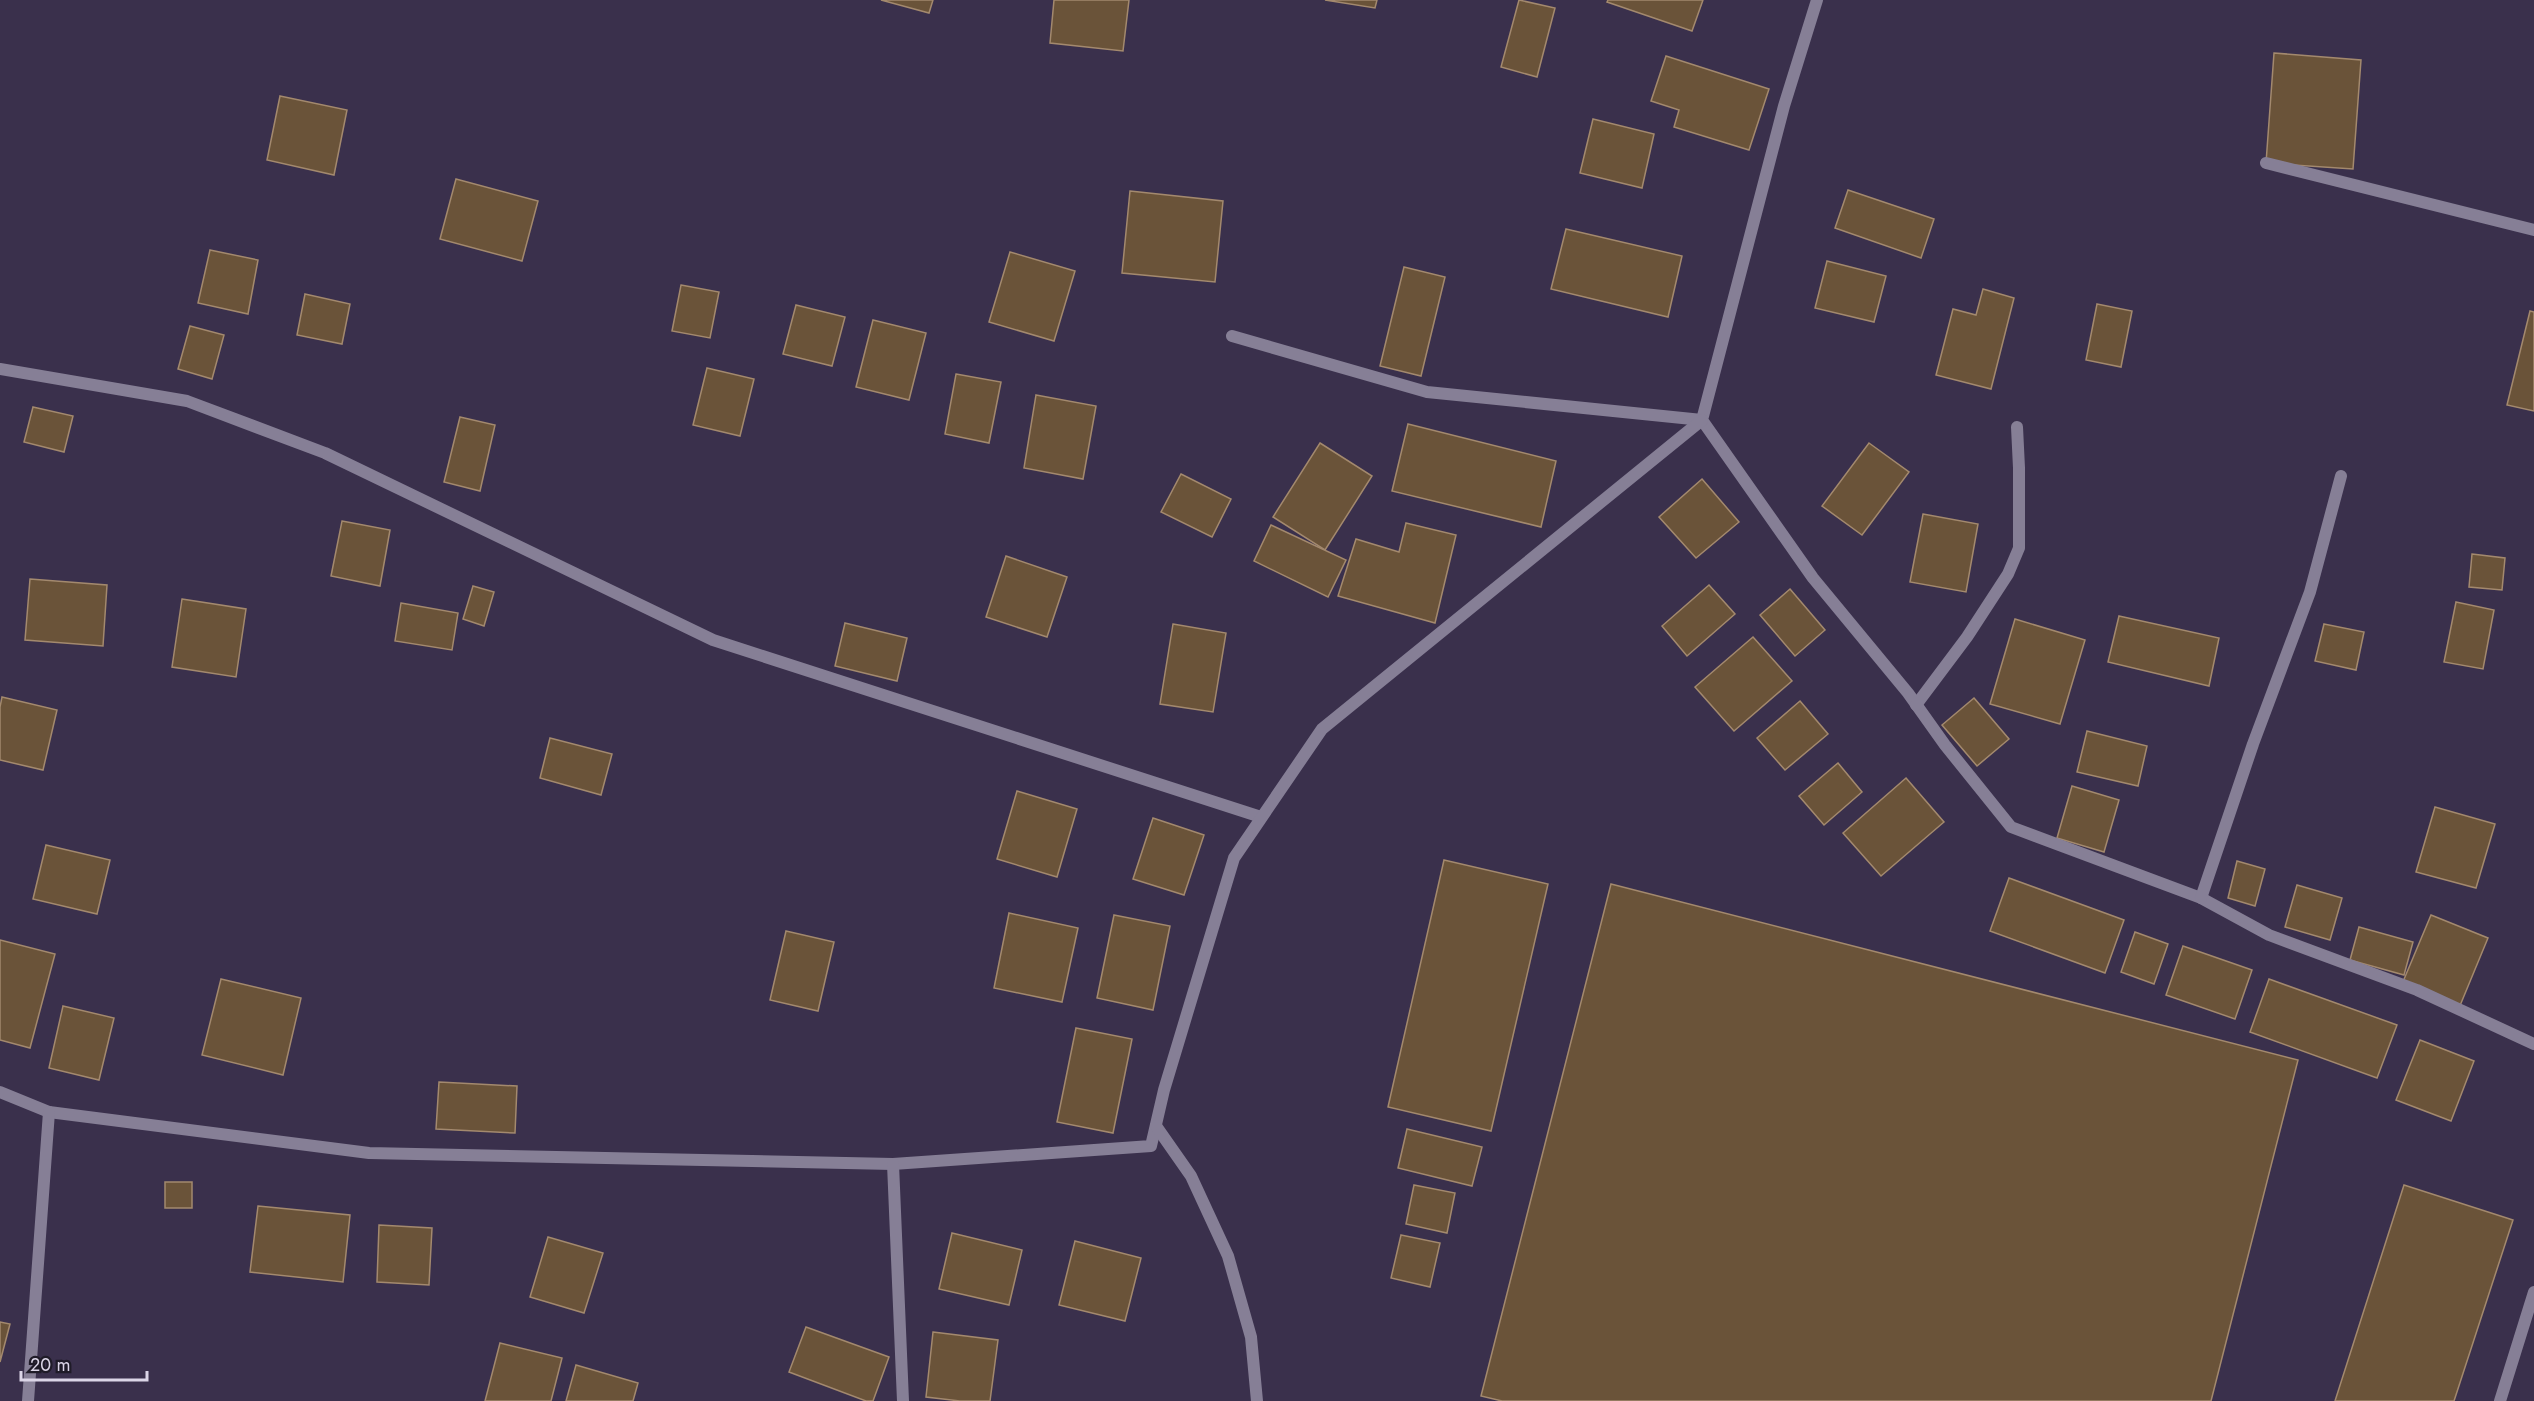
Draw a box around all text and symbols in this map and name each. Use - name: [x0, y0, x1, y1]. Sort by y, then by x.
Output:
- scale bar: [21, 1344, 147, 1382]
- text: 20 m: [30, 1352, 70, 1378]

